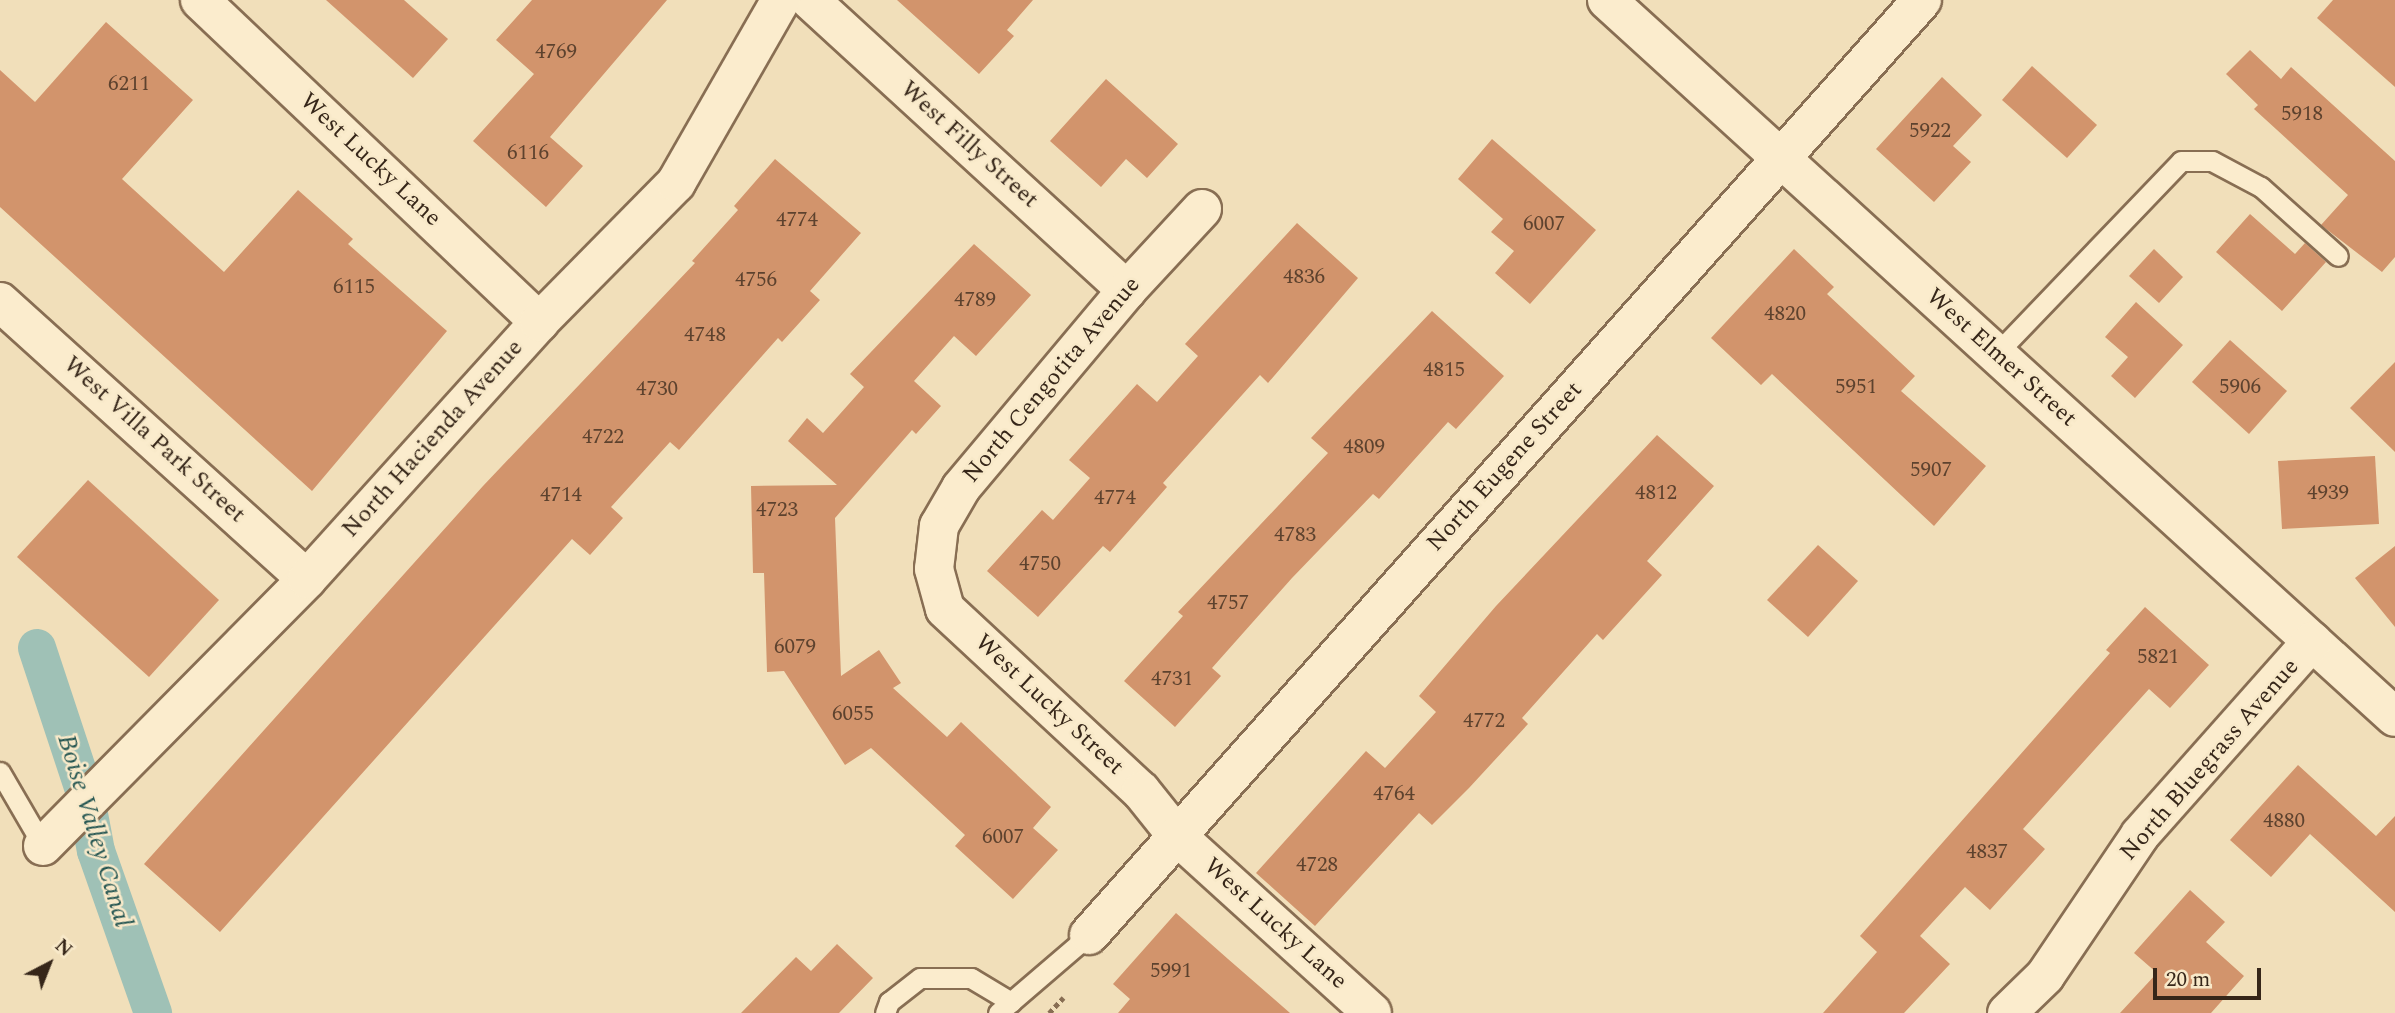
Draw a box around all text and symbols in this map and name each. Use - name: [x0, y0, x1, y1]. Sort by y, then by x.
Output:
- house number: 4769: [535, 39, 577, 65]
- house number: 6211: [108, 71, 150, 97]
- street label: West Filly Street: [894, 75, 1044, 215]
- street label: West Lucky Lane: [293, 87, 447, 233]
- house number: 5918: [2281, 101, 2323, 127]
- house number: 5922: [1909, 118, 1951, 144]
- house number: 6116: [507, 140, 549, 166]
- house number: 4774: [776, 207, 818, 233]
- house number: 6007: [1523, 211, 1565, 237]
- house number: 4836: [1283, 264, 1325, 290]
- house number: 4756: [735, 267, 777, 293]
- street label: North Cengotita Avenue: [957, 271, 1147, 489]
- house number: 6115: [333, 274, 375, 300]
- street label: West Elmer Street: [1920, 283, 2082, 433]
- house number: 4789: [954, 287, 996, 313]
- house number: 4820: [1764, 301, 1806, 327]
- house number: 4748: [684, 322, 726, 348]
- street label: North Hacienda Avenue: [337, 334, 529, 544]
- street label: West Villa Park Street: [57, 351, 251, 529]
- house number: 4815: [1423, 357, 1465, 383]
- house number: 5951: [1835, 374, 1877, 400]
- house number: 5906: [2219, 374, 2261, 400]
- house number: 4730: [636, 376, 678, 402]
- street label: North Eugene Street: [1421, 376, 1589, 558]
- house number: 4722: [582, 424, 624, 450]
- house number: 4809: [1343, 434, 1385, 460]
- house number: 5907: [1910, 457, 1952, 483]
- house number: 4812: [1635, 480, 1677, 506]
- house number: 4939: [2307, 480, 2349, 506]
- house number: 4714: [540, 482, 582, 508]
- house number: 4774: [1094, 485, 1136, 511]
- house number: 4723: [756, 497, 798, 523]
- house number: 4783: [1274, 522, 1316, 548]
- house number: 4750: [1019, 551, 1061, 577]
- house number: 4757: [1207, 590, 1249, 616]
- street label: West Lucky Street: [968, 629, 1130, 781]
- house number: 6079: [774, 634, 816, 660]
- house number: 5821: [2137, 644, 2179, 670]
- street label: North Bluegrass Avenue: [2115, 653, 2305, 867]
- house number: 4731: [1151, 666, 1193, 692]
- house number: 6055: [832, 701, 874, 727]
- house number: 4772: [1463, 708, 1505, 734]
- water label: Boise Valley Canal: [50, 731, 138, 931]
- house number: 4764: [1373, 781, 1415, 807]
- house number: 4880: [2263, 808, 2305, 834]
- house number: 6007: [982, 824, 1024, 850]
- house number: 4837: [1966, 839, 2008, 865]
- street label: West Lucky Lane: [1197, 852, 1353, 996]
- house number: 4728: [1296, 852, 1338, 878]
- north arrow: [14, 929, 84, 999]
- text: N: [48, 932, 79, 964]
- scale bar: [2157, 954, 2266, 998]
- house number: 5991: [1150, 958, 1192, 984]
- text: 20 m: [2166, 964, 2210, 996]

